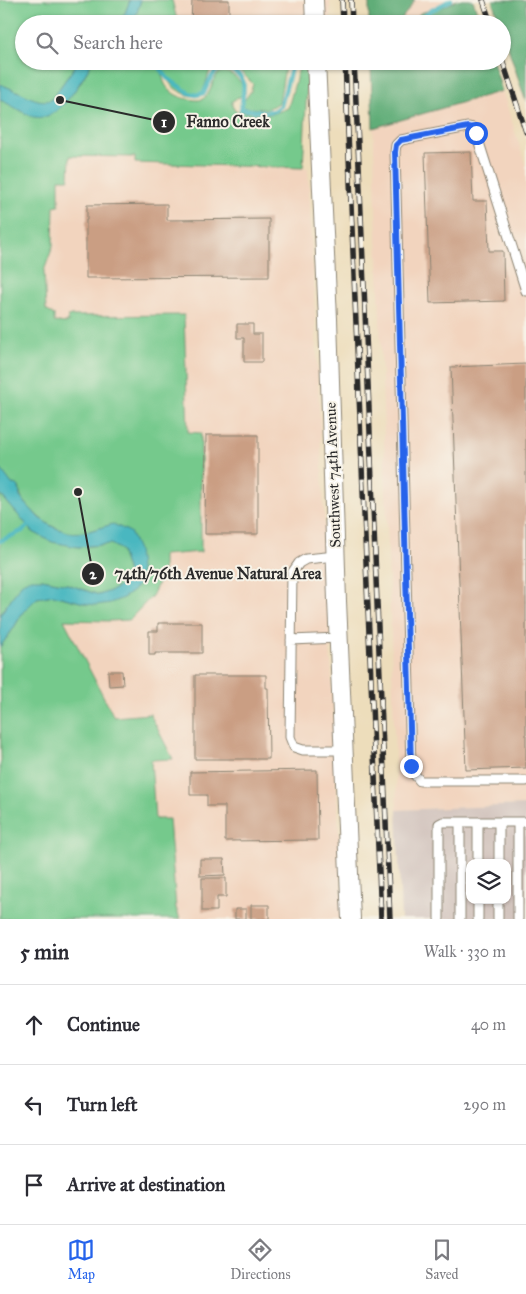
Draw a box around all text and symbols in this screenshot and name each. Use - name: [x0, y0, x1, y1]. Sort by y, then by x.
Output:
- search box: [15, 15, 511, 70]
- icon: search: [33, 29, 61, 57]
- text: Search here: [73, 31, 163, 54]
- callout: Fanno Creek: [151, 106, 279, 137]
- text: Fanno Creek: [186, 112, 270, 131]
- text: 1: [161, 113, 167, 131]
- route start: [465, 122, 488, 145]
- street label: Southwest 74th Avenue: [321, 402, 345, 548]
- callout: 74th/76th Avenue Natural Area: [80, 558, 332, 589]
- text: 74th/76th Avenue Natural Area: [115, 564, 323, 584]
- text: 2: [89, 565, 97, 583]
- route end: [400, 755, 423, 778]
- map controls: [466, 859, 511, 904]
- button: layers: [466, 859, 511, 904]
- text: 5 min: [20, 939, 69, 965]
- text: Walk · 330 m: [424, 942, 506, 961]
- icon: ahead: [20, 1011, 48, 1039]
- text: Continue: [67, 1013, 140, 1036]
- text: 40 m: [471, 1015, 506, 1034]
- icon: left: [20, 1091, 48, 1119]
- text: Turn left: [67, 1093, 137, 1116]
- text: 290 m: [463, 1095, 506, 1114]
- icon: arrive: [20, 1171, 48, 1199]
- text: Arrive at destination: [67, 1173, 225, 1196]
- tab: Map: [67, 1236, 95, 1283]
- tab: Directions: [230, 1236, 291, 1283]
- tab: Saved: [425, 1236, 459, 1283]

